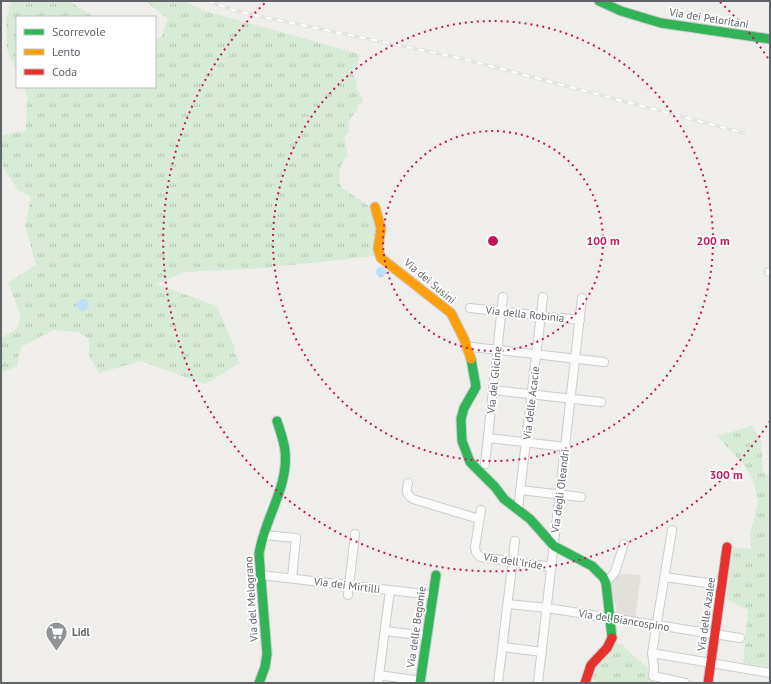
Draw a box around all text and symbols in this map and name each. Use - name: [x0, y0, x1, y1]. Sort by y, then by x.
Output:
- street label: Via dei Peloritani: [667, 5, 750, 31]
- legend: [16, 16, 156, 88]
- text: Scorrevole: [52, 24, 106, 39]
- text: Lento: [52, 44, 81, 59]
- text: Coda: [52, 64, 77, 79]
- text: 100 m: [586, 233, 620, 248]
- text: 200 m: [696, 233, 730, 248]
- centre of rings: [486, 234, 500, 248]
- street label: Via dei Susini: [400, 255, 459, 307]
- street label: Via della Robinia: [484, 303, 565, 325]
- street label: Via del Glicine: [483, 345, 505, 415]
- street label: Via delle Acacie: [519, 365, 543, 442]
- street label: Via degli Oleandri: [548, 448, 572, 535]
- text: 300 m: [709, 467, 743, 482]
- street label: Via dell'Iride: [482, 549, 544, 573]
- street label: Via del Melograno: [241, 556, 261, 643]
- street label: Via dei Mirtilli: [312, 574, 381, 596]
- street label: Via delle Azalee: [694, 576, 718, 653]
- street label: Via delle Begonie: [403, 585, 429, 670]
- street label: Via del Biancospino: [576, 606, 671, 634]
- supermarket icon: Lidl: [44, 619, 70, 652]
- place label: Lidl: [72, 625, 91, 639]

